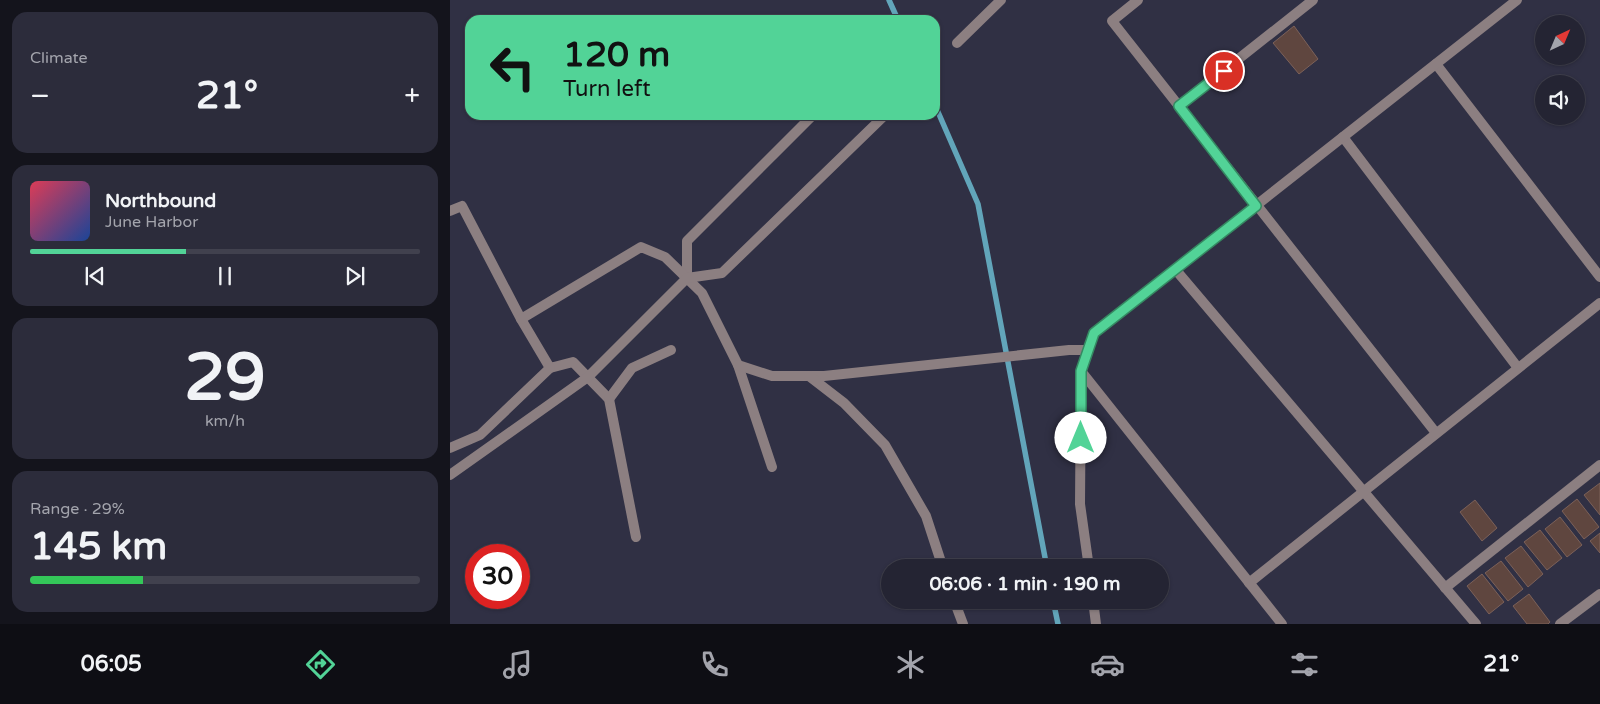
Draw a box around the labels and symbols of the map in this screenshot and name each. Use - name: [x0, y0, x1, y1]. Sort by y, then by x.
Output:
- north arrow: [1535, 15, 1585, 65]
- pin: [1203, 50, 1245, 92]
- position arrow: [1054, 411, 1106, 463]
- speed limit sign: 30: [465, 544, 530, 609]

